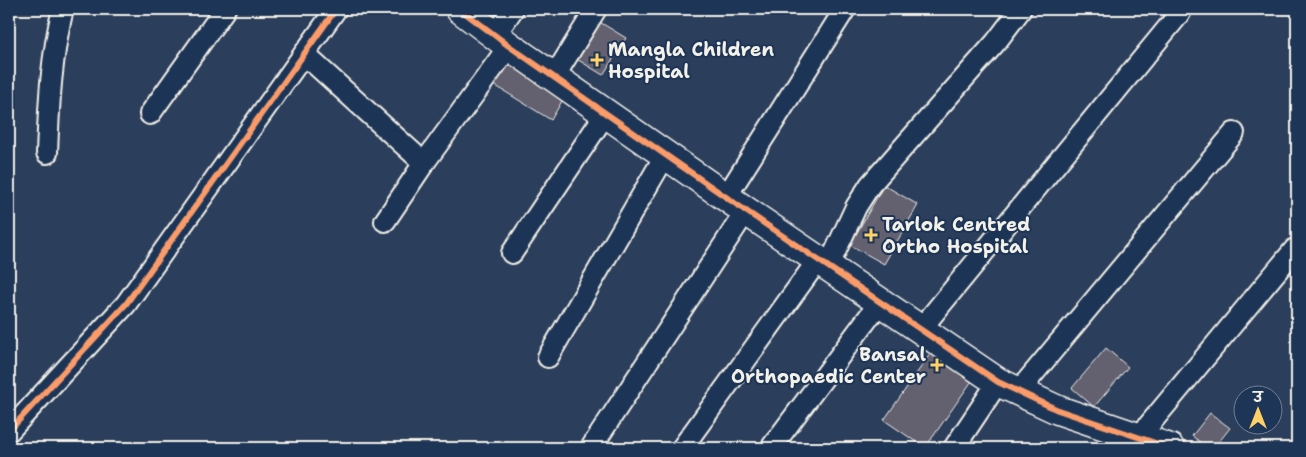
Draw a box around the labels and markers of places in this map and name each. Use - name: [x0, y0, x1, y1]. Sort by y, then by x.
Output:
- place label: Mangla Children Hospital: [608, 37, 774, 84]
- marker: Mangla Children Hospital: [590, 53, 604, 67]
- place label: Tarlok Centred Ortho Hospital: [882, 212, 1030, 259]
- marker: Tarlok Centred Ortho Hospital: [864, 228, 878, 242]
- place label: Bansal Orthopaedic Center: [731, 342, 926, 389]
- marker: Bansal Orthopaedic Center: [930, 358, 944, 372]

